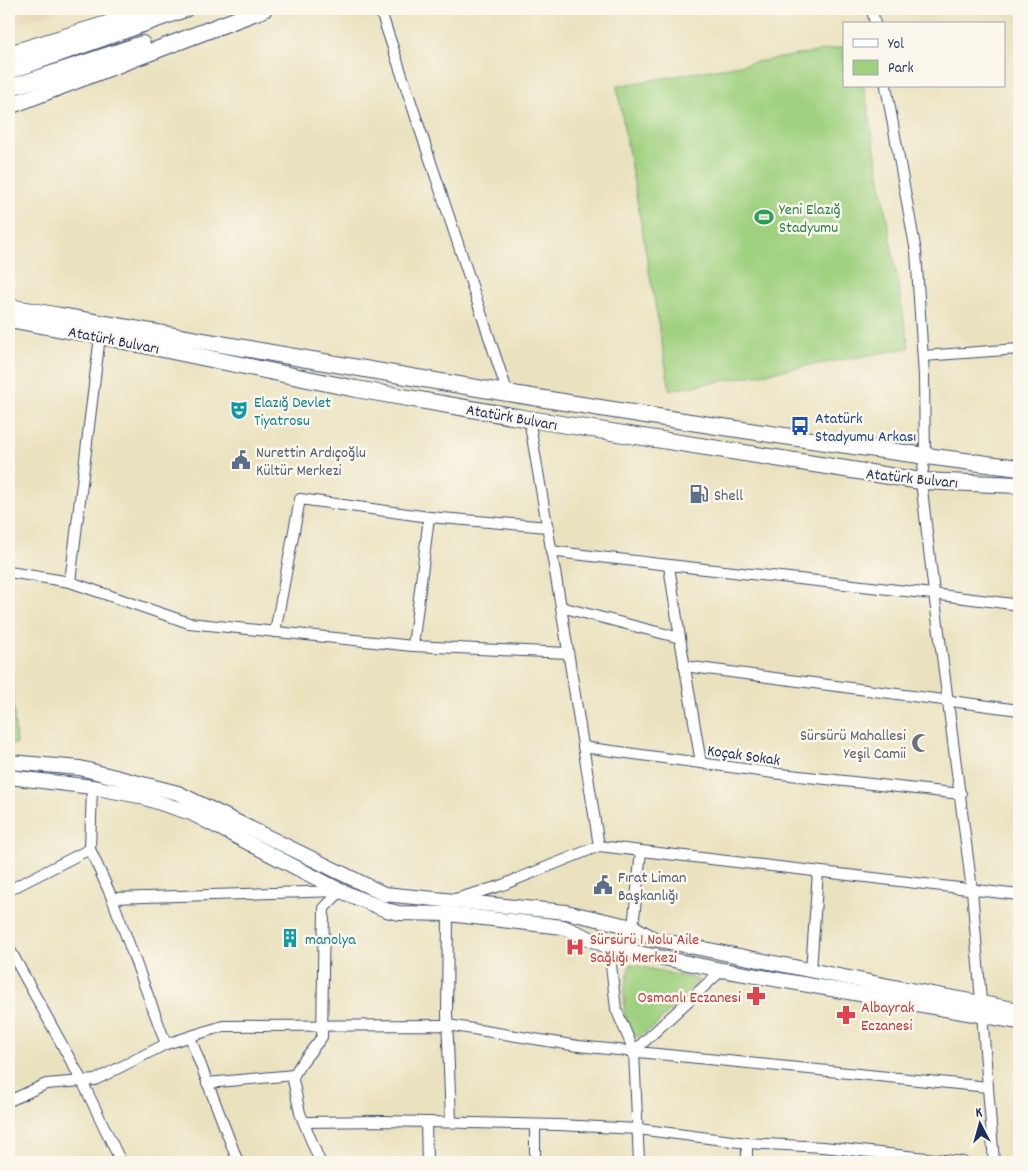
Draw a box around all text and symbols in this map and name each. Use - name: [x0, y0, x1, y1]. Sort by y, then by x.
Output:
- legend: [843, 22, 1006, 88]
- text: Yol: [888, 34, 904, 56]
- text: Park: [888, 58, 914, 80]
- place label: Yeni Elazığ Stadyumu: [779, 199, 841, 240]
- sports icon: Yeni Elazığ Stadyumu: [753, 206, 775, 228]
- street label: Atatürk Bulvarı: [66, 321, 161, 362]
- place label: Elazığ Devlet Tiyatrosu: [254, 392, 331, 433]
- theatre icon: Elazığ Devlet Tiyatrosu: [228, 399, 250, 421]
- street label: Atatürk Bulvarı: [464, 399, 559, 438]
- place label: Atatürk Stadyumu Arkası: [815, 408, 916, 449]
- bus stop icon: Atatürk Stadyumu Arkası: [789, 415, 811, 437]
- place label: Nurettin Ardıçoğlu Kültür Merkezi: [256, 442, 366, 483]
- public building icon: Nurettin Ardıçoğlu Kültür Merkezi: [230, 449, 252, 471]
- street label: Atatürk Bulvarı: [865, 463, 959, 496]
- fuel station icon: Shell: [688, 483, 710, 505]
- place label: Shell: [714, 485, 743, 508]
- place label: Sürsürü Mahallesi Yeşil Camii: [800, 725, 906, 766]
- mosque icon: Sürsürü Mahallesi Yeşil Camii: [910, 732, 932, 754]
- street label: Koçak Sokak: [706, 740, 782, 773]
- place label: Fırat Liman Başkanlığı: [618, 867, 686, 908]
- public building icon: Fırat Liman Başkanlığı: [592, 874, 614, 896]
- building icon: manolya: [279, 927, 301, 949]
- place label: manolya: [305, 929, 356, 952]
- place label: Sürsürü 1 Nolu Aile Sağlığı Merkezi: [590, 929, 699, 970]
- hospital icon: Sürsürü 1 Nolu Aile Sağlığı Merkezi: [564, 936, 586, 958]
- pharmacy icon: Osmanlı Eczanesi: [745, 985, 767, 1007]
- place label: Osmanlı Eczanesi: [637, 987, 741, 1010]
- place label: Albayrak Eczanesi: [861, 997, 914, 1038]
- pharmacy icon: Albayrak Eczanesi: [835, 1004, 857, 1026]
- north arrow: [956, 1098, 1006, 1148]
- text: K: [975, 1103, 984, 1123]

